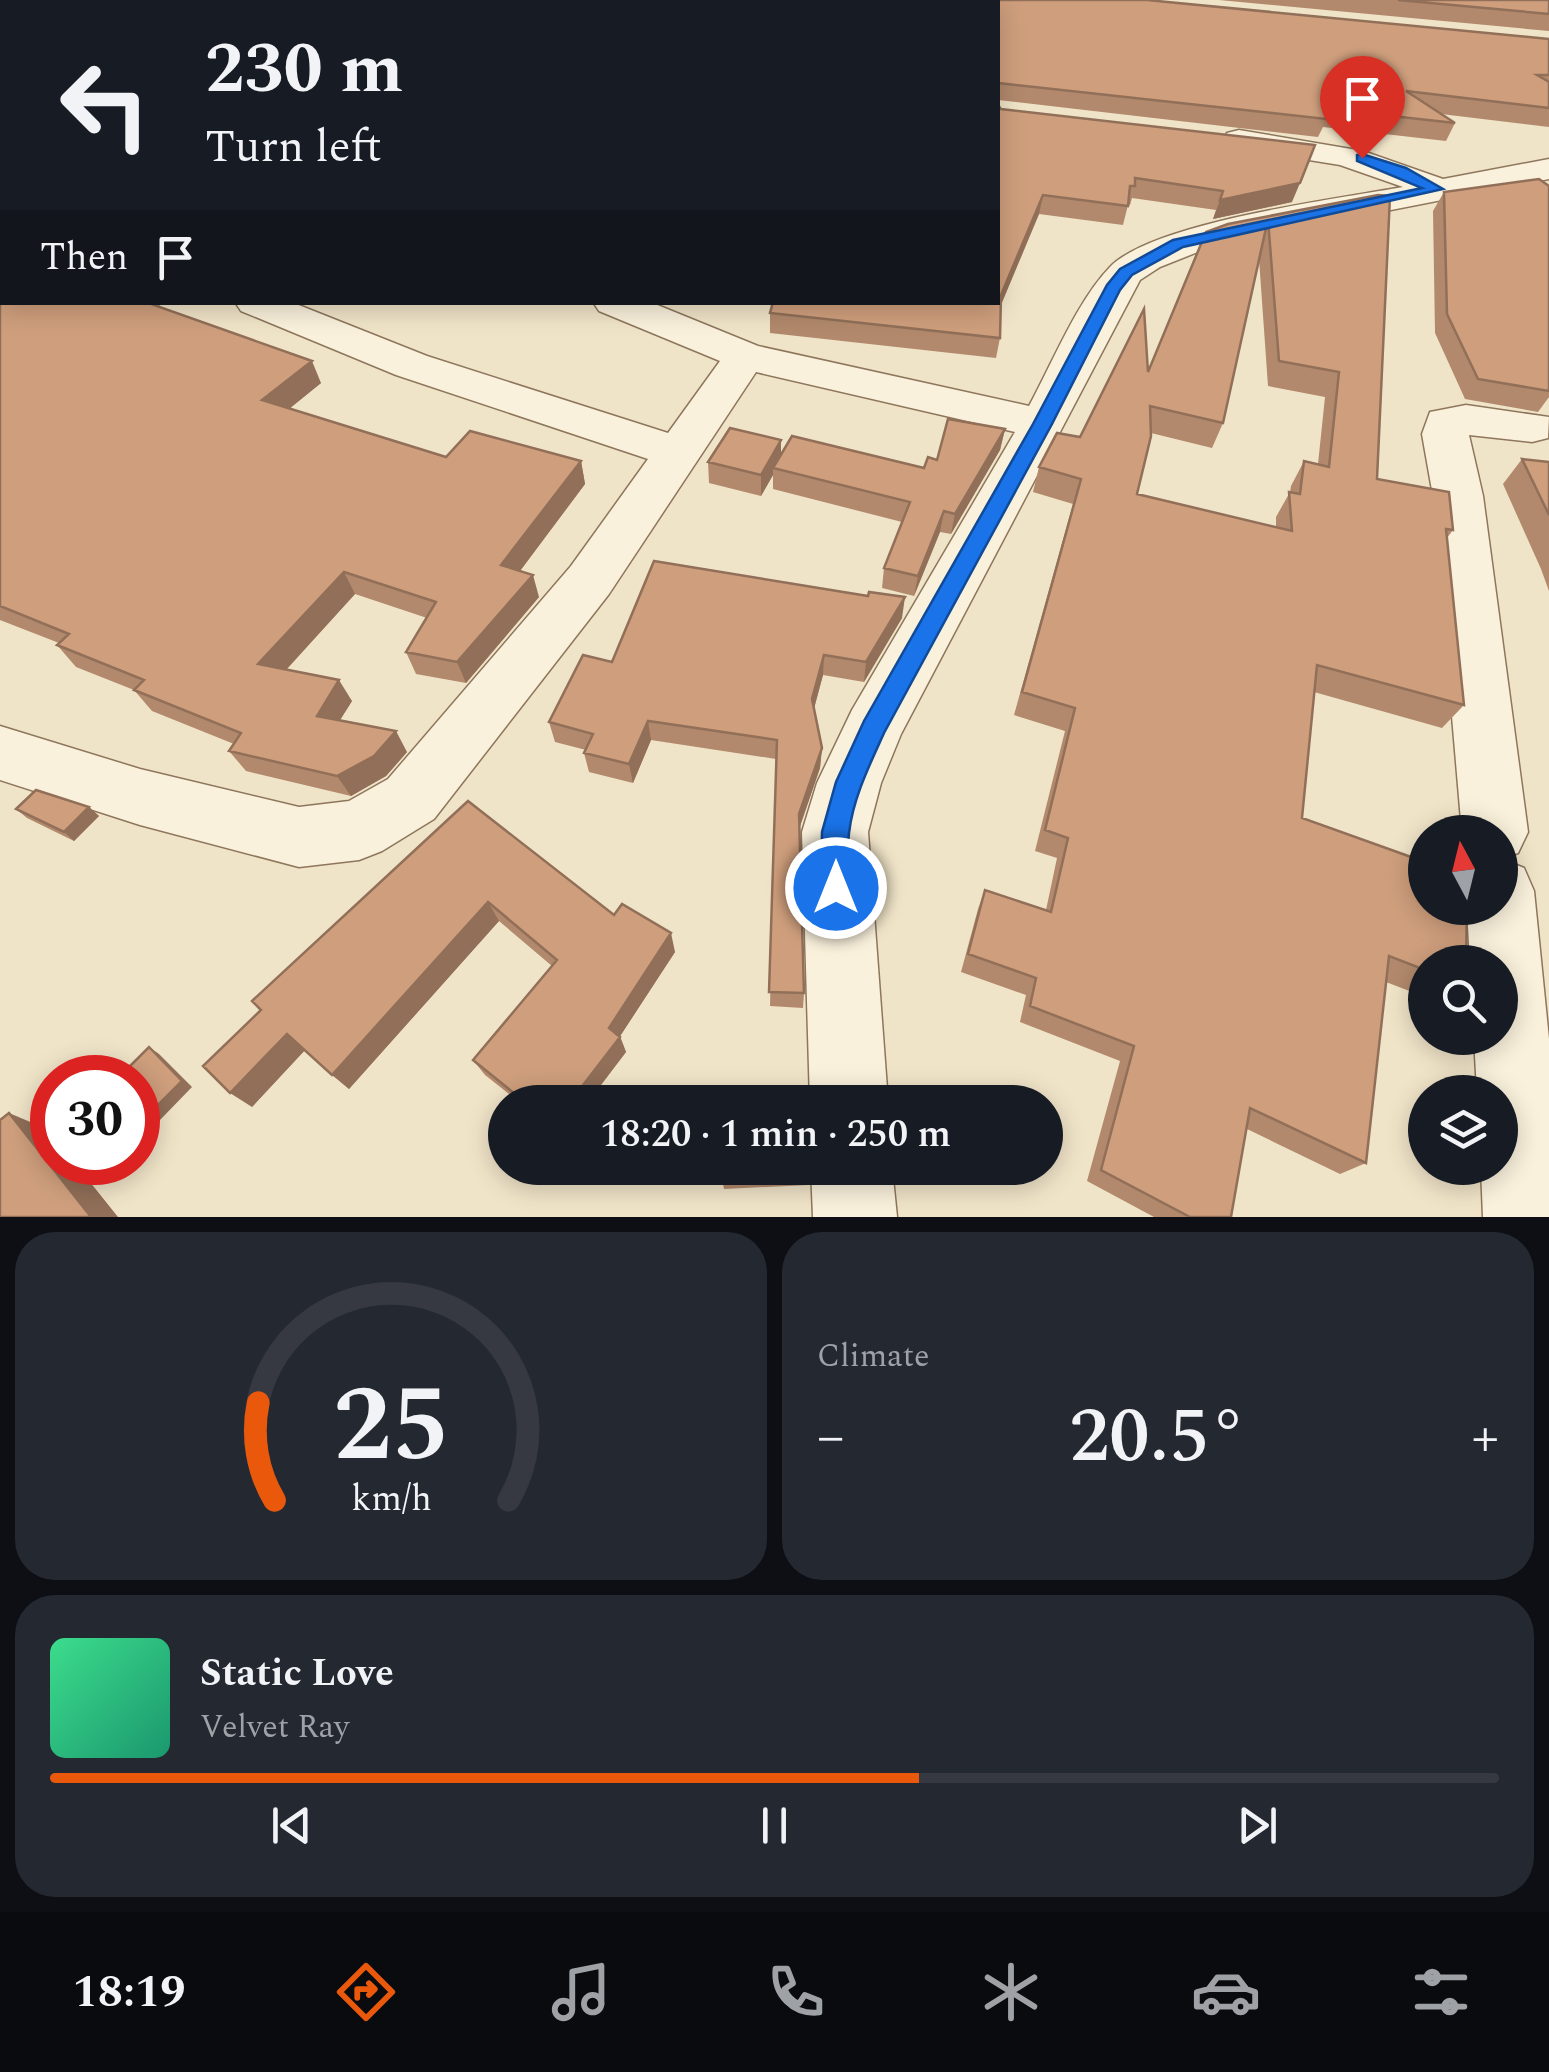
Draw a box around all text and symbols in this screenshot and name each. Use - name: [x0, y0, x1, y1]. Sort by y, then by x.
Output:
- text: 230 m: [205, 17, 403, 123]
- icon: left: [40, 40, 170, 170]
- pin: [1320, 56, 1405, 159]
- icon: arrive: [1335, 71, 1390, 126]
- text: Turn left: [205, 113, 382, 182]
- text: Then: [40, 229, 128, 287]
- icon: arrive: [148, 230, 203, 285]
- north arrow: [1408, 815, 1518, 925]
- map controls: [1408, 815, 1518, 1185]
- position arrow: [784, 836, 888, 940]
- button: search: [1408, 945, 1518, 1055]
- speed limit sign: 30: [30, 1055, 160, 1185]
- button: layers: [1408, 1075, 1518, 1185]
- text: 18:20 · 1 min · 250 m: [600, 1106, 951, 1164]
- text: Climate: [817, 1332, 929, 1381]
- text: 25: [333, 1348, 449, 1506]
- text: 20.5°: [1069, 1381, 1247, 1495]
- text: −: [817, 1396, 845, 1479]
- text: +: [1471, 1396, 1499, 1479]
- text: km/h: [351, 1472, 431, 1527]
- text: Static Love: [200, 1645, 394, 1703]
- text: Velvet Ray: [200, 1703, 349, 1752]
- icon: previous: [264, 1798, 319, 1853]
- icon: pause: [747, 1798, 802, 1853]
- icon: next: [1230, 1798, 1285, 1853]
- icon: directions: [331, 1957, 401, 2027]
- icon: music: [546, 1957, 616, 2027]
- icon: phone: [761, 1957, 831, 2027]
- icon: climate: [976, 1957, 1046, 2027]
- icon: car: [1191, 1957, 1261, 2027]
- icon: filters: [1406, 1957, 1476, 2027]
- text: 18:19: [73, 1958, 186, 2027]

